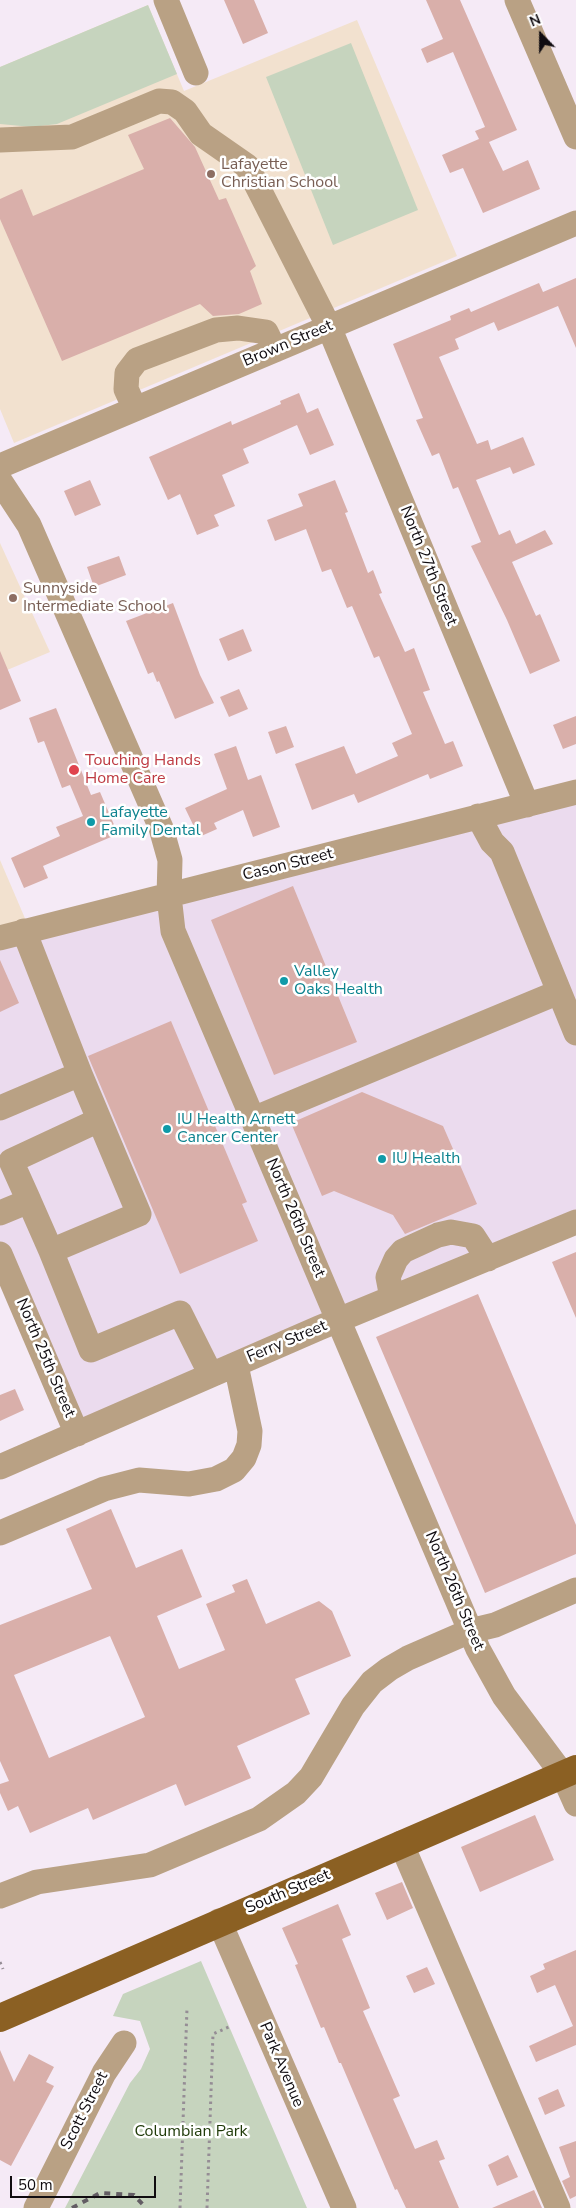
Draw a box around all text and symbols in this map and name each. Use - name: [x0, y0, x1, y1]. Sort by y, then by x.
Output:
- north arrow: [516, 10, 566, 60]
- text: N: [527, 10, 544, 31]
- place label: Lafayette Christian School: [221, 155, 338, 193]
- marker: Lafayette Christian School: [205, 168, 217, 180]
- street label: Brown Street: [240, 316, 336, 372]
- street label: North 27th Street: [395, 503, 461, 629]
- place label: Sunnyside Intermediate School: [23, 579, 167, 617]
- marker: Sunnyside Intermediate School: [7, 592, 19, 604]
- place label: Touching Hands Home Care: [85, 751, 201, 789]
- marker: Touching Hands Home Care: [67, 763, 81, 777]
- place label: Lafayette Family Dental: [101, 803, 201, 841]
- marker: Lafayette Family Dental: [85, 816, 97, 828]
- street label: Cason Street: [241, 845, 335, 885]
- place label: Valley Oaks Health: [294, 962, 383, 1000]
- marker: Valley Oaks Health: [278, 975, 290, 987]
- place label: IU Health Arnett Cancer Center: [177, 1110, 295, 1148]
- marker: IU Health Arnett Cancer Center: [161, 1123, 173, 1135]
- place label: IU Health: [392, 1149, 460, 1169]
- marker: IU Health: [376, 1153, 388, 1165]
- street label: North 26th Street: [261, 1156, 329, 1280]
- street label: North 25th Street: [11, 1296, 79, 1420]
- street label: Ferry Street: [244, 1317, 330, 1367]
- street label: North 26th Street: [420, 1529, 488, 1653]
- street label: South Street: [243, 1866, 333, 1918]
- street label: Park Avenue: [254, 2020, 308, 2110]
- street label: Scott Street: [57, 2069, 113, 2153]
- park label: Columbian Park: [134, 2122, 248, 2142]
- scale bar: [12, 2166, 159, 2198]
- text: 50 m: [18, 2175, 53, 2195]

